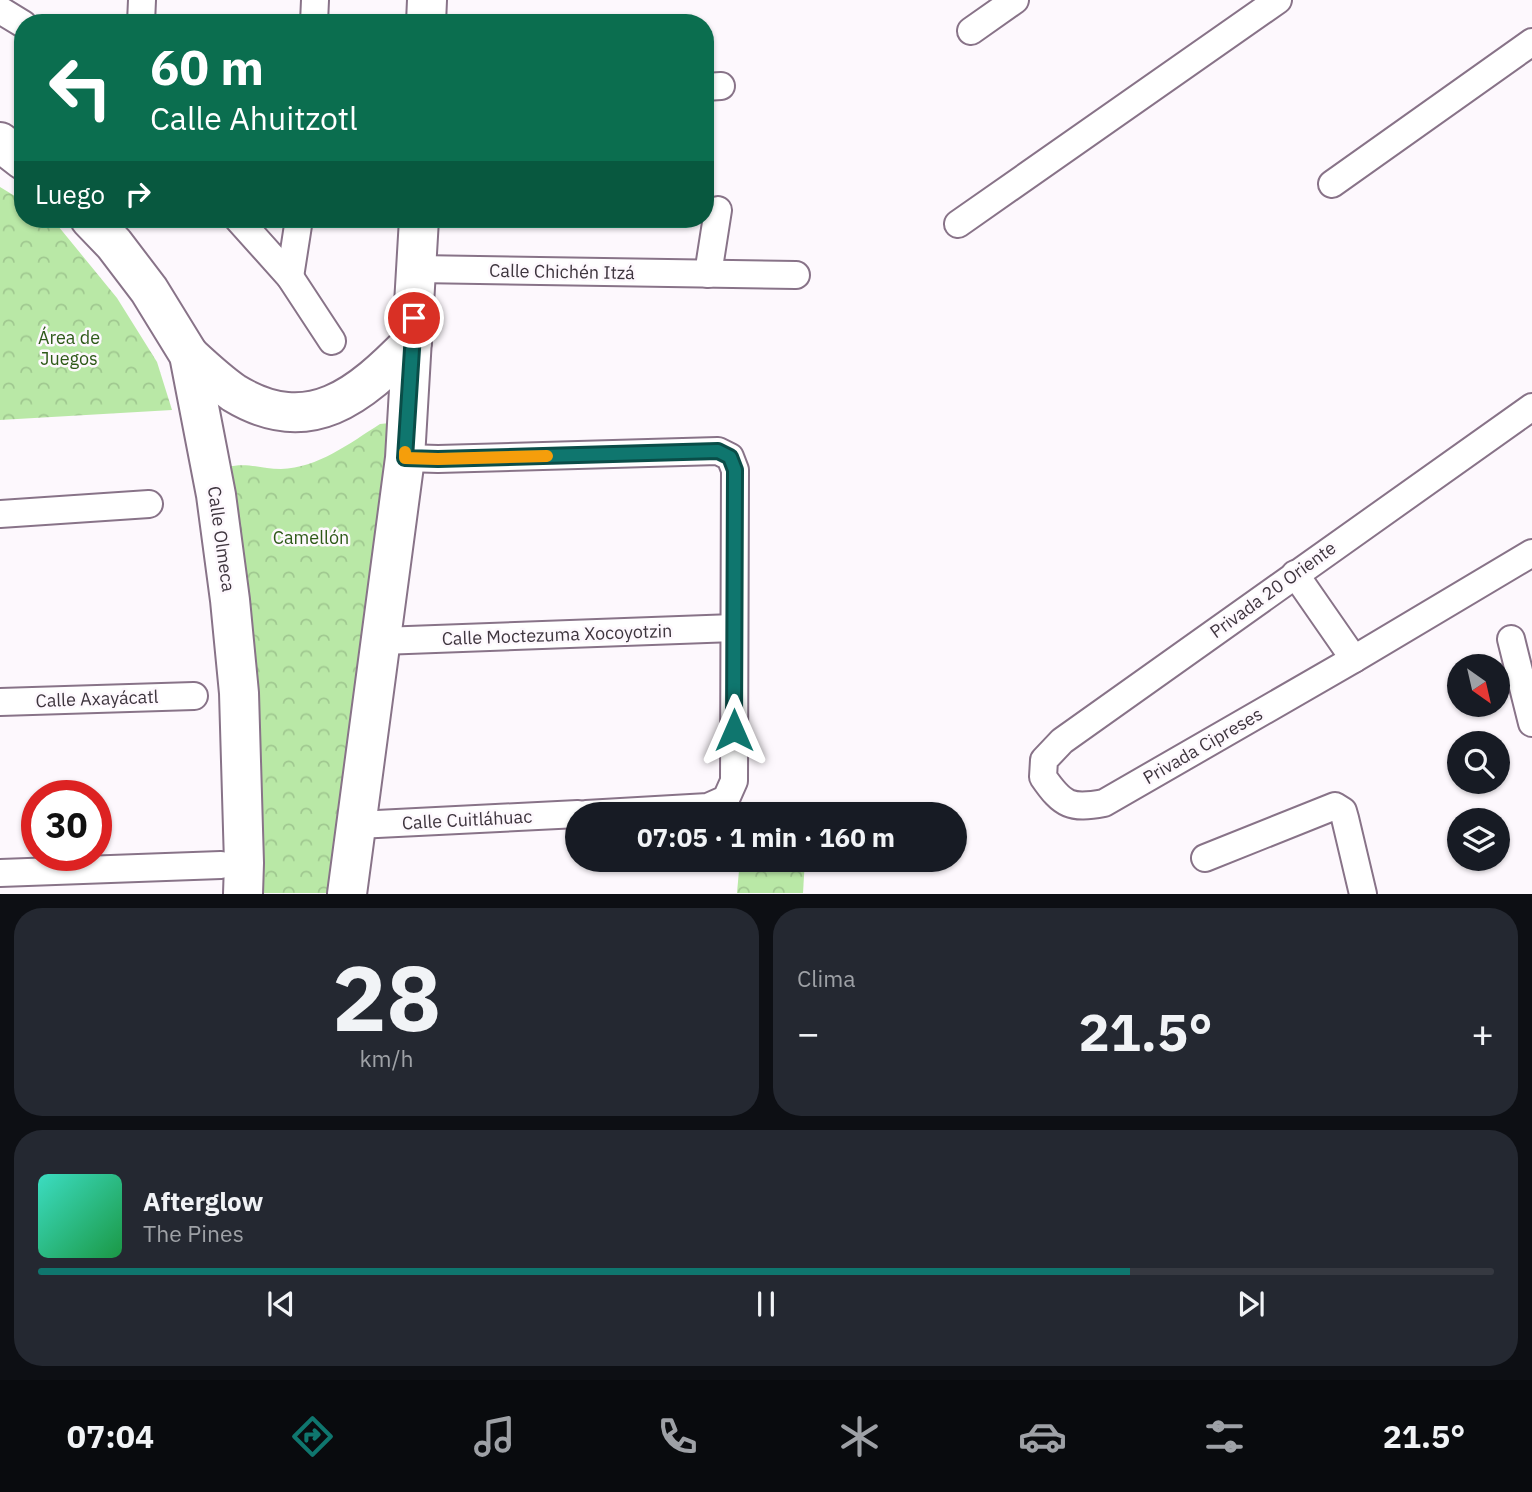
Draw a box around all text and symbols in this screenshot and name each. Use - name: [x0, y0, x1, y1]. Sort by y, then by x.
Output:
- text: 60 m: [150, 35, 264, 98]
- icon: left: [35, 42, 126, 133]
- text: Calle Ahuitzotl: [150, 97, 358, 139]
- icon: right: [119, 175, 157, 213]
- text: Luego: [35, 177, 105, 211]
- street label: Calle Chichén Itzá: [489, 259, 635, 284]
- pin: [384, 288, 444, 348]
- icon: arrive: [395, 299, 433, 337]
- park label: Área de Juegos: [38, 326, 100, 370]
- street label: Calle Olmeca: [203, 485, 240, 594]
- park label: Camellón: [273, 526, 349, 549]
- street label: Privada 20 Oriente: [1205, 536, 1340, 643]
- street label: Calle Moctezuma Xocoyotzin: [441, 619, 673, 650]
- north arrow: [1447, 654, 1510, 718]
- map controls: [1447, 654, 1510, 871]
- street label: Calle Axayácatl: [35, 685, 159, 712]
- position arrow: [697, 693, 771, 767]
- street label: Privada Cipreses: [1139, 702, 1267, 789]
- button: search: [1447, 731, 1510, 794]
- speed limit sign: 30: [21, 780, 112, 871]
- street label: Calle Cuitláhuac: [401, 805, 533, 834]
- button: layers: [1447, 808, 1510, 871]
- text: 07:05 · 1 min · 160 m: [637, 820, 895, 854]
- text: 28: [332, 938, 441, 1056]
- text: Clima: [797, 963, 856, 993]
- text: 21.5°: [1078, 998, 1213, 1065]
- text: −: [797, 1008, 820, 1057]
- text: +: [1471, 1008, 1494, 1057]
- text: km/h: [359, 1043, 414, 1073]
- text: Afterglow: [143, 1184, 263, 1218]
- text: The Pines: [143, 1218, 244, 1248]
- icon: previous: [262, 1285, 300, 1323]
- icon: pause: [747, 1285, 785, 1323]
- icon: next: [1232, 1285, 1270, 1323]
- icon: directions: [288, 1412, 337, 1461]
- icon: music: [470, 1412, 519, 1461]
- icon: phone: [653, 1412, 702, 1461]
- icon: climate: [835, 1412, 884, 1461]
- icon: car: [1018, 1412, 1067, 1461]
- icon: filters: [1200, 1412, 1249, 1461]
- text: 07:04: [67, 1415, 154, 1457]
- text: 21.5°: [1383, 1415, 1465, 1457]

